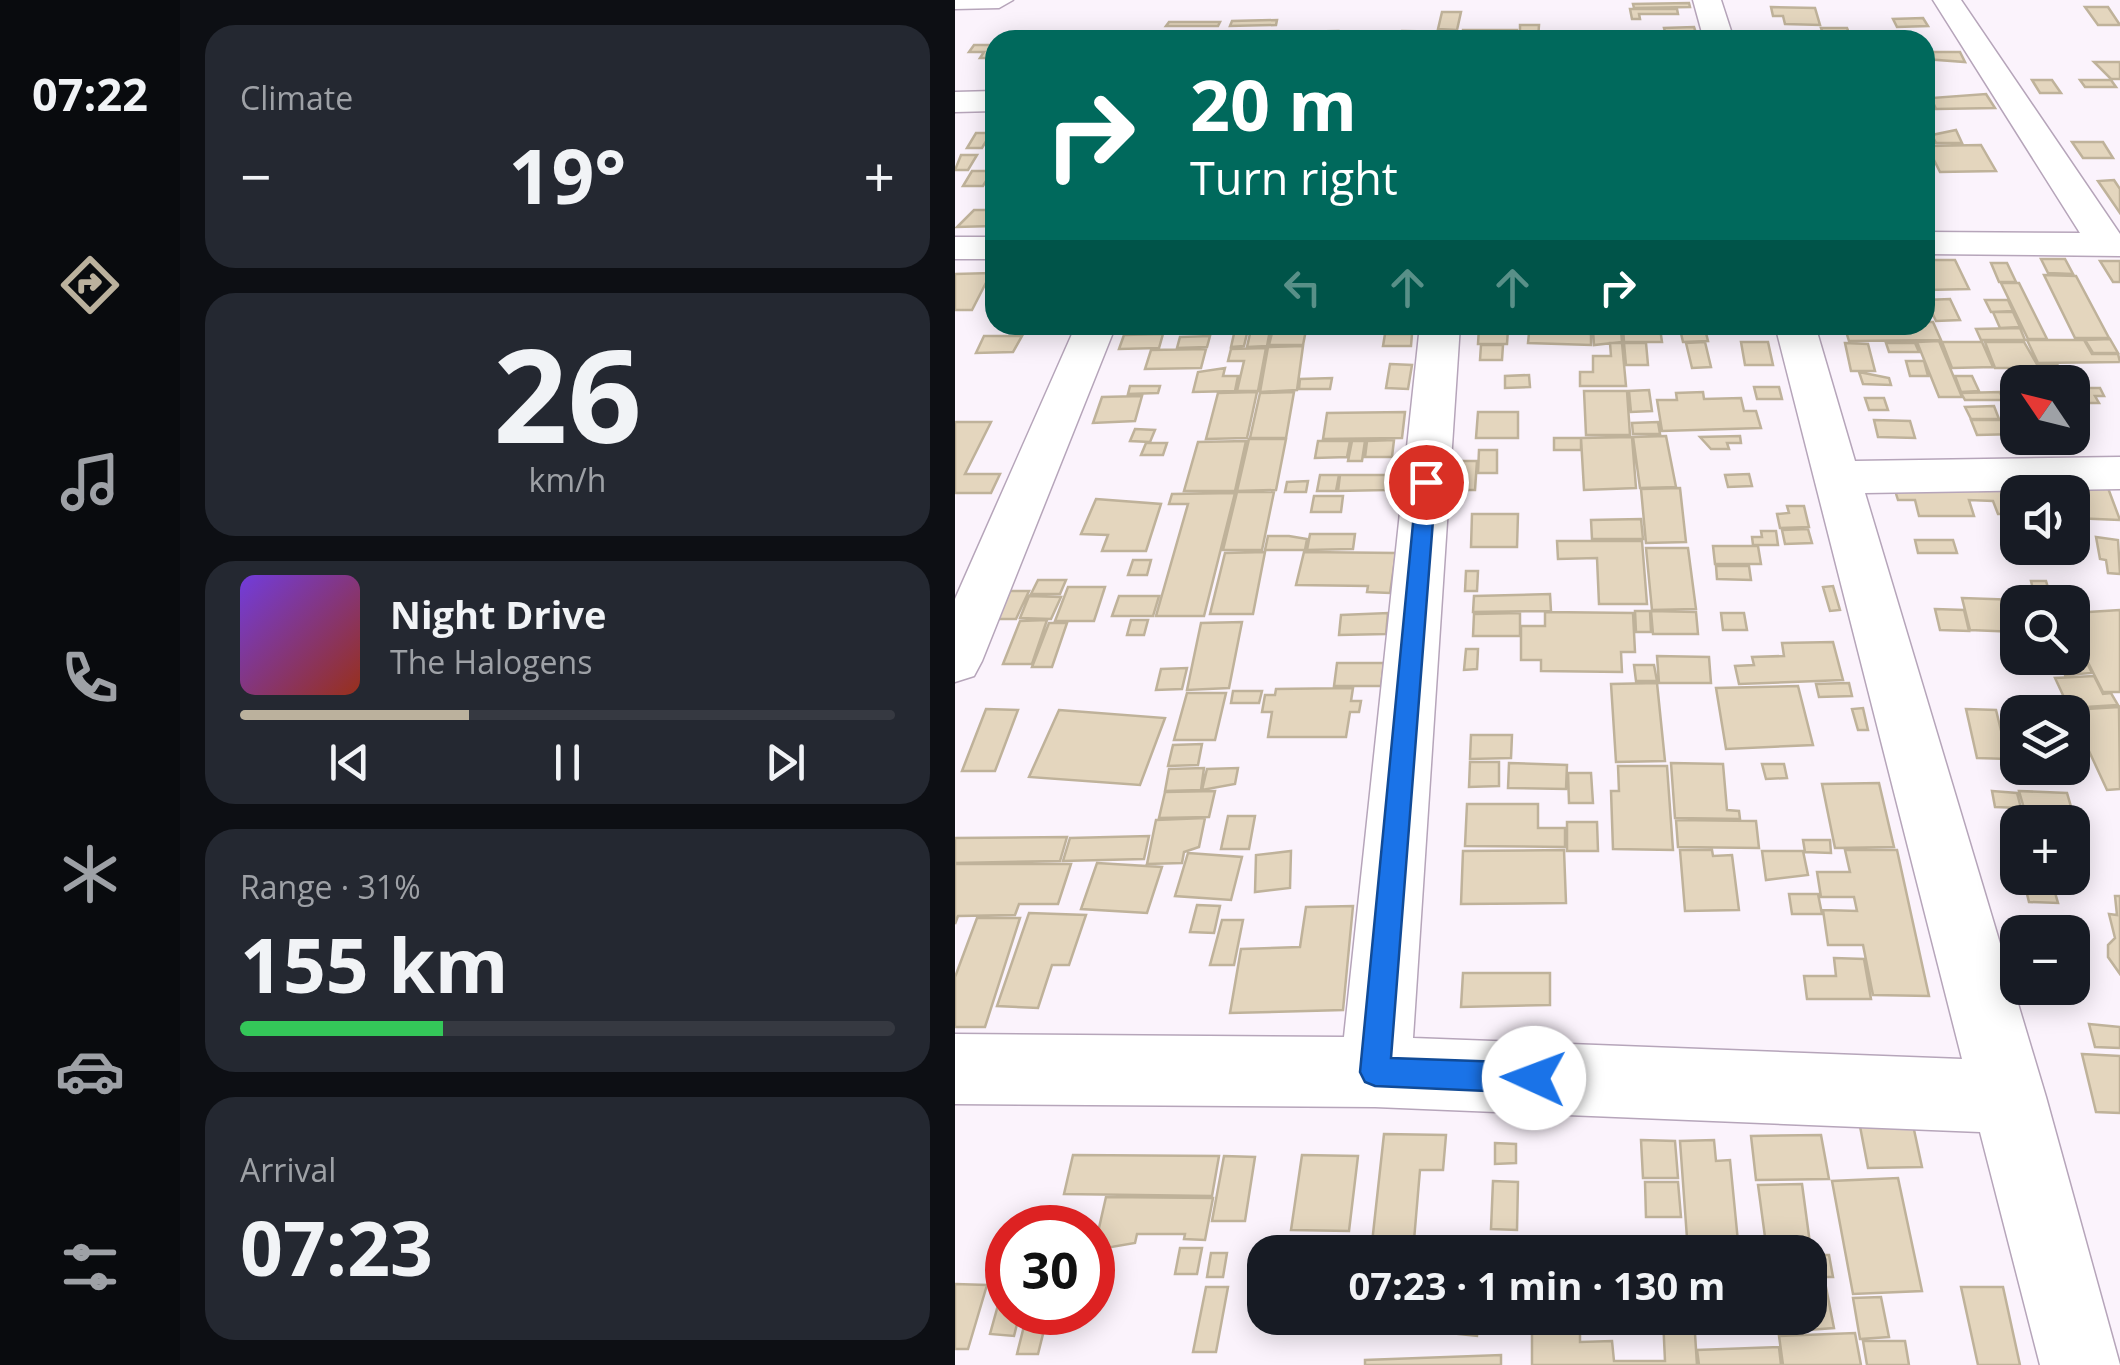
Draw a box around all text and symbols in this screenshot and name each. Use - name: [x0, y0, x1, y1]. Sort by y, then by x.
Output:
- text: 20 m: [1190, 56, 1357, 152]
- text: 07:22: [32, 63, 148, 124]
- icon: right: [1025, 70, 1155, 200]
- text: Climate: [240, 76, 353, 119]
- text: 19°: [509, 124, 626, 226]
- text: −: [240, 138, 271, 213]
- text: +: [864, 138, 895, 213]
- text: Turn right: [1190, 147, 1398, 208]
- icon: directions: [55, 250, 125, 320]
- icon: left: [1275, 260, 1330, 315]
- icon: ahead: [1380, 260, 1435, 315]
- icon: ahead: [1485, 260, 1540, 315]
- icon: right: [1590, 260, 1645, 315]
- text: 26: [493, 304, 642, 481]
- north arrow: [2000, 365, 2090, 455]
- map controls: [2000, 365, 2090, 1005]
- pin: [1384, 440, 1469, 525]
- icon: music: [55, 447, 125, 517]
- icon: arrive: [1399, 455, 1454, 510]
- text: km/h: [529, 458, 606, 501]
- button: sound: [2000, 475, 2090, 565]
- button: search: [2000, 585, 2090, 675]
- text: Night Drive: [390, 588, 606, 640]
- text: The Halogens: [390, 640, 592, 683]
- icon: phone: [55, 643, 125, 713]
- button: layers: [2000, 695, 2090, 785]
- icon: previous: [322, 735, 377, 790]
- icon: pause: [540, 735, 595, 790]
- icon: next: [758, 735, 813, 790]
- button: +: [2000, 805, 2090, 895]
- icon: climate: [55, 839, 125, 909]
- text: Range · 31%: [240, 865, 421, 908]
- text: 155 km: [240, 913, 508, 1015]
- button: −: [2000, 915, 2090, 1005]
- position arrow: [1482, 1026, 1586, 1130]
- icon: car: [55, 1036, 125, 1106]
- text: Arrival: [240, 1148, 336, 1191]
- text: 07:23: [240, 1196, 433, 1298]
- speed limit sign: 30: [985, 1205, 1115, 1335]
- icon: filters: [55, 1232, 125, 1302]
- text: 07:23 · 1 min · 130 m: [1349, 1259, 1725, 1311]

